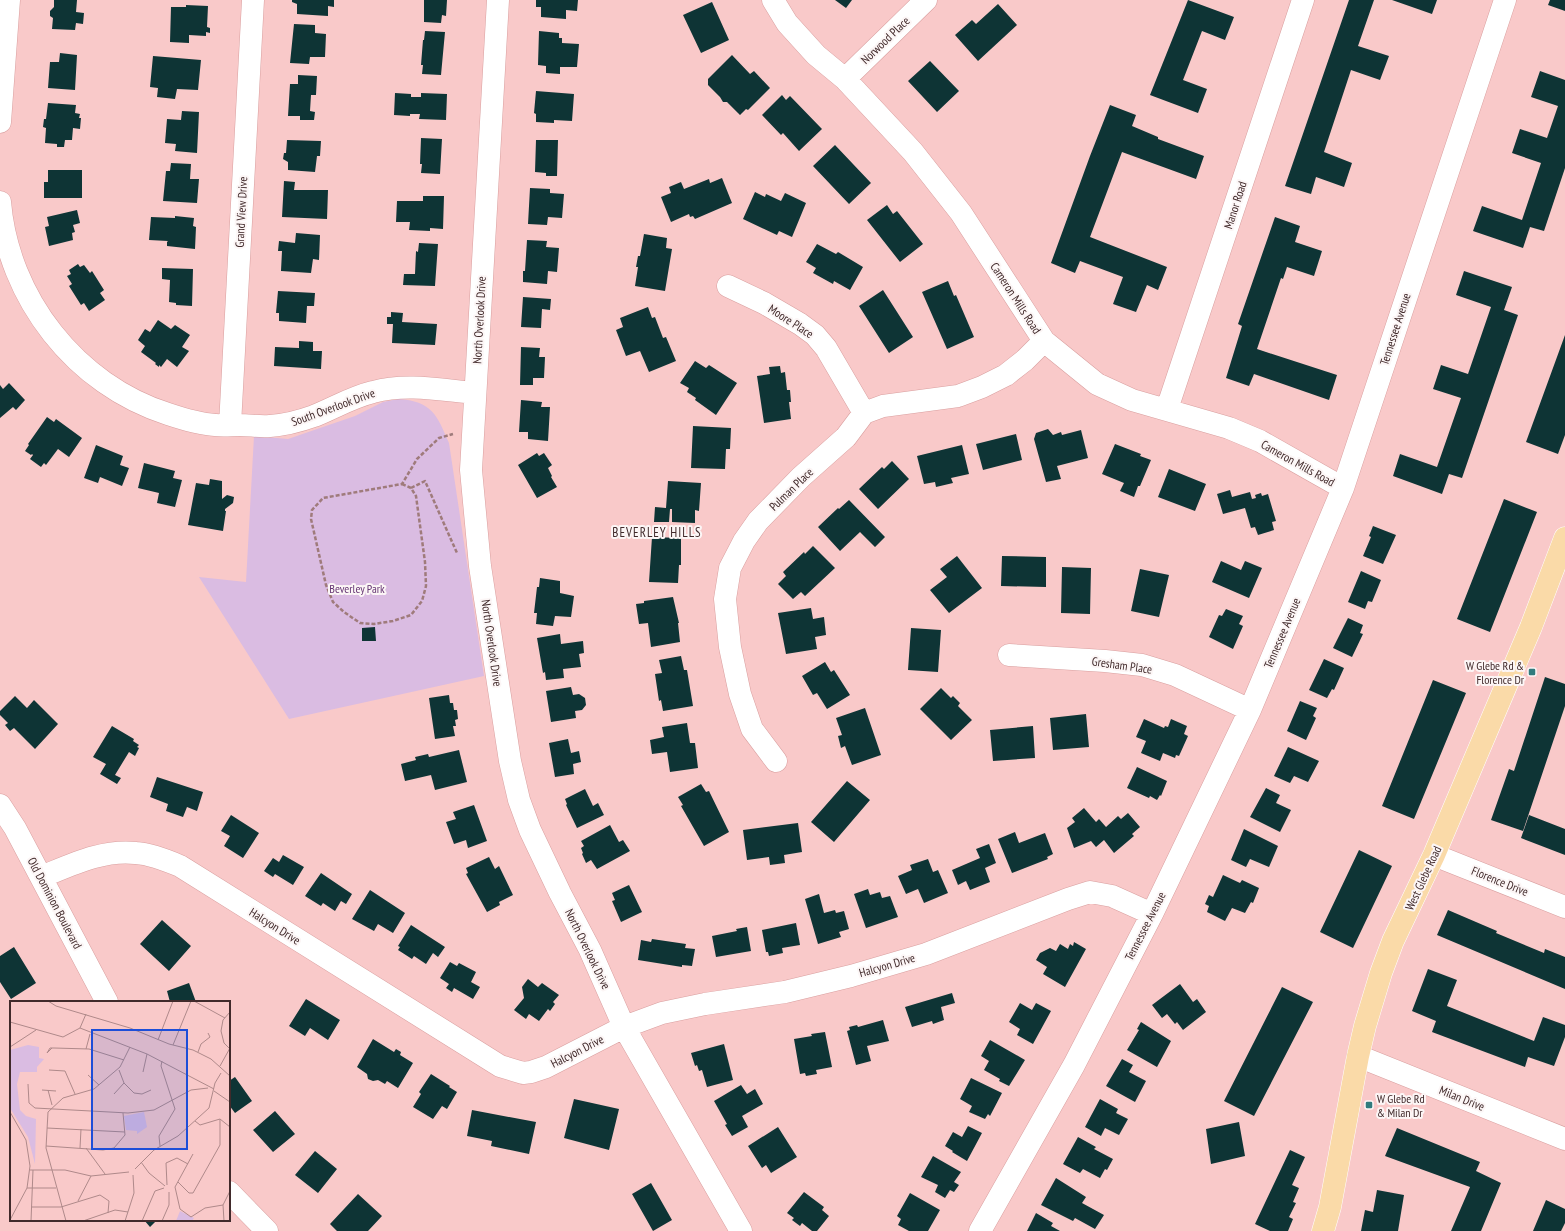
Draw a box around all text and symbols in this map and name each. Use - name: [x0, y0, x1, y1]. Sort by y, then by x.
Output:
- street label: Norwood Place: [857, 13, 913, 67]
- street label: Grand View Drive: [232, 176, 250, 248]
- street label: Manor Road: [1220, 179, 1250, 231]
- street label: Cameron Mills Road: [987, 259, 1045, 337]
- street label: North Overlook Drive: [469, 276, 489, 364]
- street label: Tennessee Avenue: [1376, 291, 1414, 367]
- street label: Moore Place: [766, 301, 816, 341]
- street label: South Overlook Drive: [289, 385, 377, 429]
- street label: Cameron Mills Road: [1258, 437, 1338, 489]
- street label: Pulman Place: [766, 464, 816, 514]
- district label: BEVERLEY HILLS: [612, 524, 702, 541]
- park label: Beverley Park: [329, 581, 385, 596]
- street label: Tennessee Avenue: [1260, 595, 1304, 670]
- street label: North Overlook Drive: [478, 599, 506, 687]
- street label: Gresham Place: [1091, 653, 1153, 677]
- place label: W Glebe Rd & Florence Dr: [1466, 658, 1525, 687]
- marker: W Glebe Rd & Florence Dr: [1527, 667, 1537, 677]
- street label: West Glebe Road: [1402, 843, 1444, 913]
- street label: Old Dominion Boulevard: [25, 855, 85, 951]
- street label: Florence Drive: [1469, 863, 1531, 899]
- street label: Tennessee Avenue: [1121, 889, 1169, 963]
- street label: Halcyon Drive: [247, 904, 303, 948]
- street label: North Overlook Drive: [562, 906, 614, 992]
- street label: Halcyon Drive: [857, 950, 917, 980]
- inset map: [10, 1001, 230, 1221]
- street label: Halcyon Drive: [548, 1031, 606, 1071]
- street label: Milan Drive: [1437, 1082, 1487, 1114]
- place label: W Glebe Rd & Milan Dr: [1377, 1091, 1425, 1120]
- marker: W Glebe Rd & Milan Dr: [1364, 1100, 1374, 1110]

